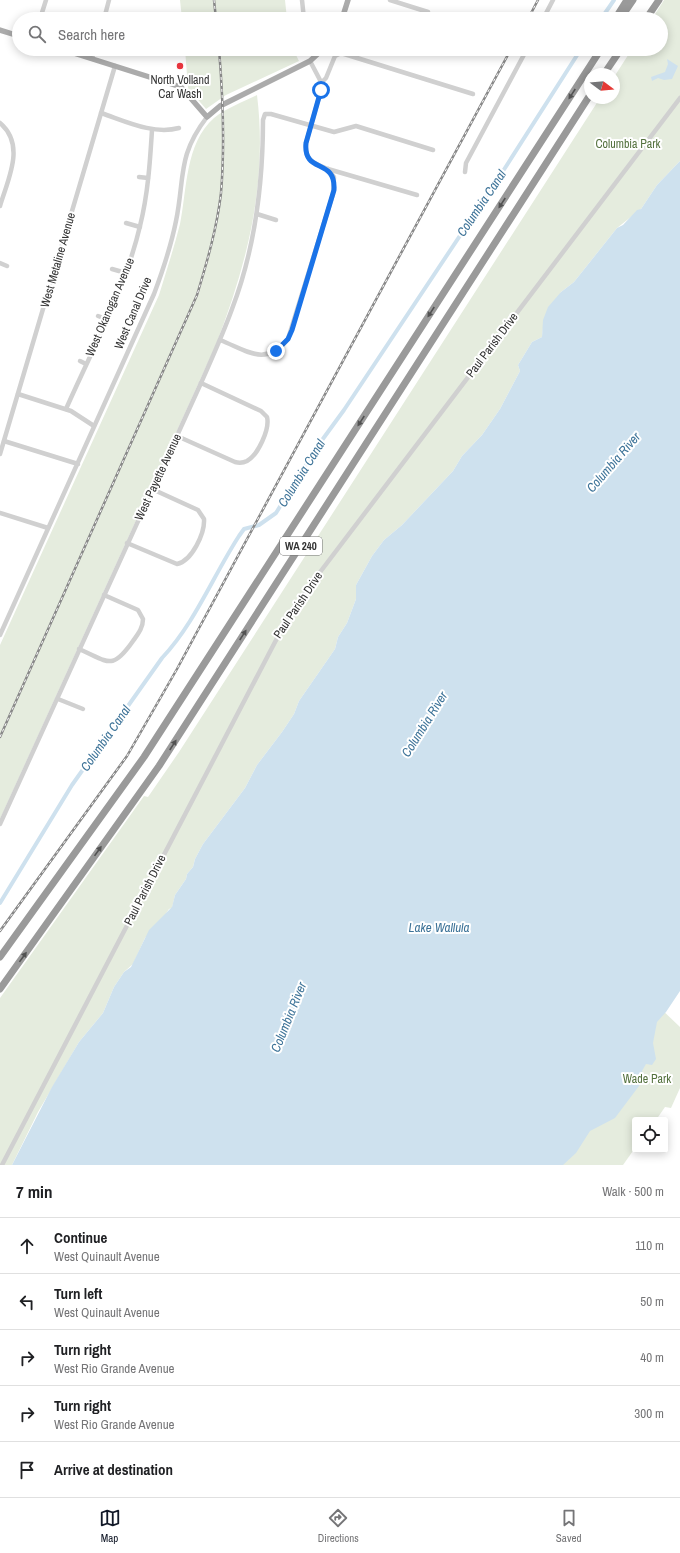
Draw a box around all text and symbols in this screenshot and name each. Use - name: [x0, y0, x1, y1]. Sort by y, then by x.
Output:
- search box: [12, 12, 668, 56]
- icon: search: [26, 23, 48, 45]
- text: Search here: [58, 24, 125, 45]
- marker: North Volland Car Wash: [175, 61, 185, 71]
- north arrow: [584, 68, 620, 104]
- place label: North Volland Car Wash: [150, 72, 210, 102]
- route start: [312, 81, 330, 99]
- one-way arrow: [568, 88, 576, 99]
- park label: Columbia Park: [595, 136, 661, 152]
- water label: Columbia Canal: [453, 166, 510, 240]
- one-way arrow: [498, 198, 506, 208]
- street label: West Metaline Avenue: [37, 211, 79, 309]
- street label: West Okanogan Avenue: [82, 255, 138, 359]
- street label: West Canal Drive: [111, 274, 155, 352]
- one-way arrow: [427, 307, 435, 317]
- street label: Paul Parish Drive: [462, 309, 522, 381]
- route end: [267, 342, 285, 360]
- one-way arrow: [357, 416, 365, 426]
- water label: Columbia River: [583, 428, 644, 496]
- street label: West Payette Avenue: [131, 431, 185, 523]
- water label: Columbia Canal: [274, 436, 329, 510]
- road number: WA 240: [280, 537, 322, 555]
- street label: Paul Parish Drive: [270, 569, 326, 641]
- one-way arrow: [239, 630, 247, 640]
- water label: Columbia River: [398, 688, 451, 760]
- water label: Columbia Canal: [77, 702, 135, 774]
- one-way arrow: [169, 740, 177, 750]
- one-way arrow: [94, 846, 102, 856]
- street label: Paul Parish Drive: [120, 852, 170, 928]
- water label: Lake Wallula: [409, 919, 469, 936]
- one-way arrow: [19, 952, 27, 962]
- water label: Columbia River: [267, 979, 310, 1055]
- park label: Wade Park: [623, 1071, 671, 1087]
- map controls: [632, 1117, 668, 1153]
- button: locate: [632, 1117, 668, 1153]
- text: 7 min: [16, 1180, 52, 1203]
- text: Walk · 500 m: [602, 1183, 664, 1200]
- text: Continue: [54, 1227, 107, 1248]
- icon: ahead: [16, 1235, 38, 1257]
- text: 110 m: [635, 1237, 664, 1254]
- text: West Quinault Avenue: [54, 1248, 160, 1265]
- text: Turn left: [54, 1283, 102, 1304]
- icon: left: [16, 1291, 38, 1313]
- text: 50 m: [640, 1293, 664, 1310]
- text: West Quinault Avenue: [54, 1304, 160, 1321]
- text: Turn right: [54, 1339, 111, 1360]
- icon: right: [16, 1347, 38, 1369]
- text: 40 m: [640, 1349, 664, 1366]
- text: West Rio Grande Avenue: [54, 1360, 175, 1377]
- text: Turn right: [54, 1395, 111, 1416]
- icon: right: [16, 1403, 38, 1425]
- text: 300 m: [634, 1405, 664, 1422]
- text: West Rio Grande Avenue: [54, 1416, 175, 1433]
- icon: arrive: [16, 1459, 38, 1481]
- text: Arrive at destination: [54, 1459, 173, 1480]
- tab: Map: [99, 1507, 121, 1545]
- tab: Directions: [318, 1507, 359, 1545]
- tab: Saved: [556, 1507, 581, 1545]

